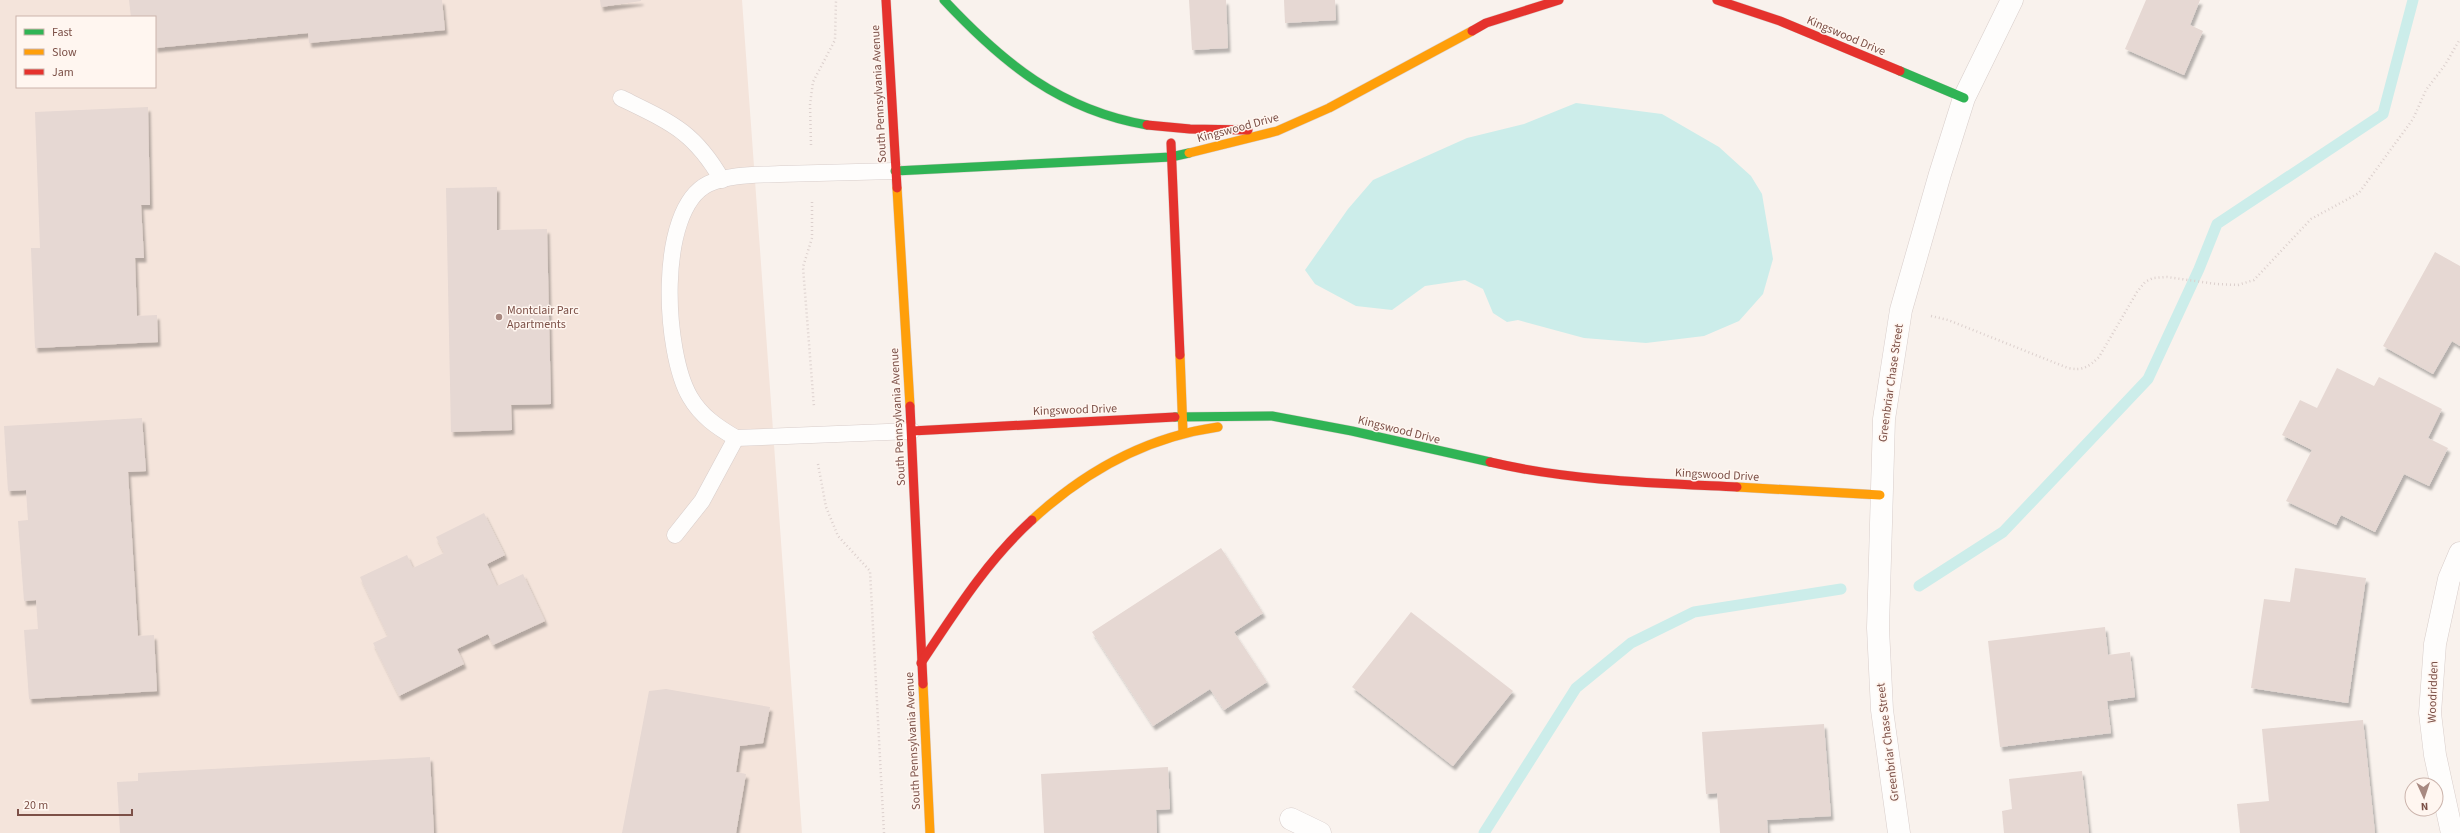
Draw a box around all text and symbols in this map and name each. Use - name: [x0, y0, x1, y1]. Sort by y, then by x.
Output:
- street label: Kingswood Drive: [1804, 12, 1888, 60]
- legend: [16, 16, 156, 88]
- text: Fast: [52, 24, 72, 41]
- street label: South Pennsylvania Avenue: [867, 25, 891, 163]
- text: Slow: [52, 44, 77, 61]
- text: Jam: [52, 64, 74, 81]
- street label: Kingswood Drive: [1195, 109, 1281, 147]
- place label: Montclair Parc Apartments: [507, 302, 579, 333]
- marker: Montclair Parc Apartments: [494, 312, 504, 322]
- street label: Greenbriar Chase Street: [1874, 323, 1908, 443]
- street label: South Pennsylvania Avenue: [886, 348, 910, 486]
- street label: Kingswood Drive: [1033, 400, 1117, 420]
- street label: Kingswood Drive: [1356, 412, 1442, 448]
- street label: Kingswood Drive: [1675, 464, 1760, 486]
- street label: Woodridden: [2423, 661, 2443, 723]
- street label: South Pennsylvania Avenue: [901, 672, 925, 810]
- street label: Greenbriar Chase Street: [1872, 682, 1904, 802]
- north arrow: [2404, 777, 2444, 817]
- scale bar: [18, 791, 132, 817]
- text: 20 m: [24, 797, 48, 814]
- text: N: [2420, 799, 2429, 814]

